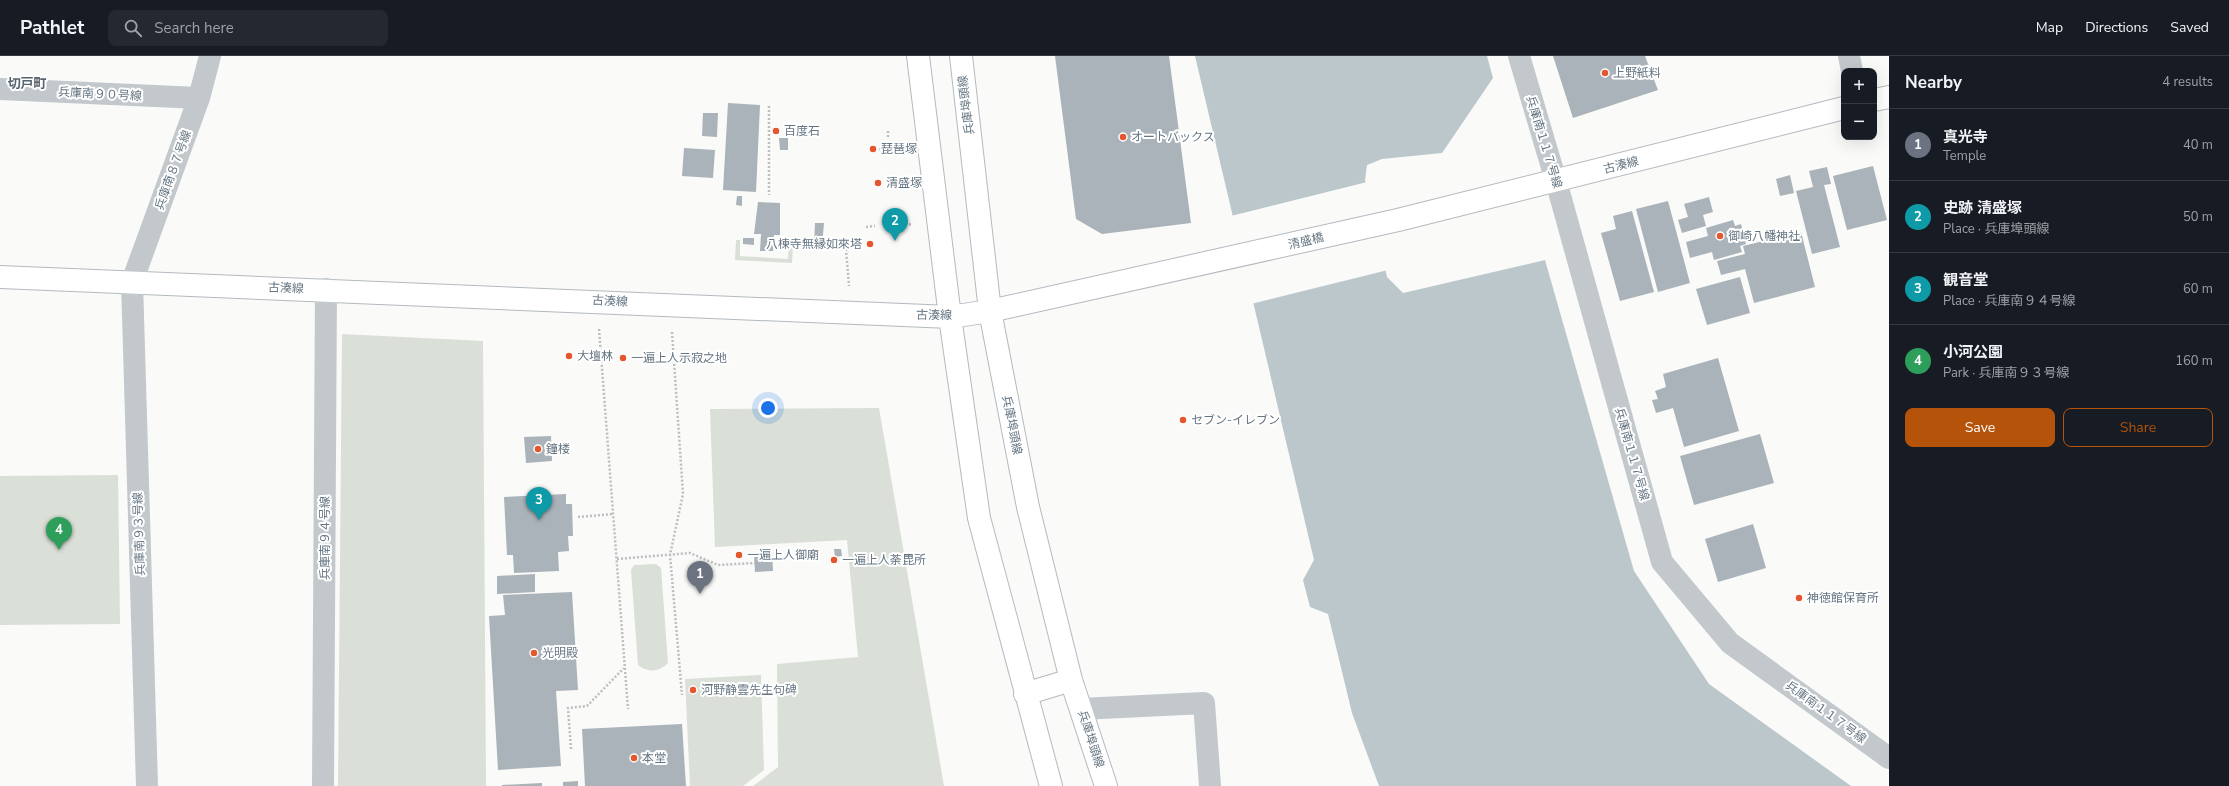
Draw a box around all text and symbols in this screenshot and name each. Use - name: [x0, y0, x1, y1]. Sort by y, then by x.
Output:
- search box: [108, 10, 388, 46]
- text: Pathlet: [20, 15, 84, 41]
- icon: search: [122, 17, 144, 39]
- text: Search here: [154, 18, 234, 38]
- text: Map: [2036, 18, 2063, 37]
- text: Directions: [2085, 18, 2148, 37]
- text: Saved: [2170, 18, 2209, 37]
- place label: 上野紙料: [1613, 65, 1661, 81]
- marker: 上野紙料: [1600, 68, 1610, 78]
- map controls: [1841, 68, 1877, 140]
- button: +: [1841, 68, 1877, 104]
- text: Nearby: [1905, 71, 1962, 94]
- text: 4 results: [2162, 73, 2213, 91]
- street label: 兵庫埠頭線: [954, 74, 978, 136]
- district label: 切戸町: [7, 75, 47, 93]
- street label: 兵庫南９０号線: [58, 84, 142, 104]
- street label: 兵庫南１１７号線: [1522, 94, 1566, 190]
- button: −: [1841, 104, 1877, 140]
- place label: 百度石: [784, 123, 820, 139]
- marker: 百度石: [771, 126, 781, 136]
- text: 真光寺: [1943, 127, 1988, 147]
- street label: 兵庫南８７号線: [151, 128, 195, 212]
- place label: オートバックス: [1131, 129, 1215, 145]
- marker: オートバックス: [1118, 132, 1128, 142]
- text: 1: [1914, 136, 1922, 154]
- text: 40 m: [2183, 136, 2213, 154]
- place label: 琵琶塚: [881, 141, 917, 157]
- marker: 琵琶塚: [868, 144, 878, 154]
- text: Temple: [1943, 147, 1986, 165]
- street label: 古湊線: [1602, 153, 1640, 177]
- place label: 清盛塚: [886, 175, 922, 191]
- marker: 清盛塚: [873, 178, 883, 188]
- text: 史跡 清盛塚: [1943, 198, 2022, 218]
- pin: 2: [882, 208, 908, 241]
- text: 2: [1914, 208, 1922, 226]
- text: 50 m: [2183, 208, 2213, 226]
- text: Place · 兵庫埠頭線: [1943, 220, 2049, 238]
- place label: 御崎八幡神社: [1728, 228, 1800, 244]
- street label: 清盛橋: [1287, 229, 1325, 253]
- marker: 御崎八幡神社: [1715, 231, 1725, 241]
- place label: 八棟寺無縁如來塔: [766, 236, 862, 252]
- marker: 八棟寺無縁如來塔: [865, 239, 875, 249]
- text: 観音堂: [1943, 270, 1988, 290]
- street label: 古湊線: [268, 279, 304, 297]
- text: 3: [1914, 280, 1922, 298]
- text: 60 m: [2183, 280, 2213, 298]
- street label: 古湊線: [592, 292, 628, 310]
- text: Place · 兵庫南９４号線: [1943, 292, 2075, 310]
- street label: 古湊線: [916, 307, 952, 323]
- text: 小河公園: [1943, 342, 2003, 362]
- place label: 大壇林: [577, 348, 613, 364]
- place label: 一遍上人示寂之地: [631, 350, 727, 366]
- marker: 大壇林: [564, 351, 574, 361]
- text: 4: [1914, 352, 1922, 370]
- text: 160 m: [2175, 352, 2213, 370]
- marker: 一遍上人示寂之地: [618, 353, 628, 363]
- text: Park · 兵庫南９３号線: [1943, 364, 2070, 382]
- street label: 兵庫埠頭線: [998, 394, 1026, 456]
- your location: [758, 398, 778, 418]
- street label: 兵庫南１１７号線: [1611, 406, 1653, 502]
- button: Save: [1905, 408, 2055, 447]
- button: Share: [2063, 408, 2213, 447]
- place label: セブン-イレブン: [1191, 412, 1280, 428]
- marker: セブン-イレブン: [1178, 415, 1188, 425]
- place label: 鐘楼: [546, 441, 570, 457]
- marker: 鐘楼: [533, 444, 543, 454]
- pin: 3: [526, 487, 552, 520]
- street label: 兵庫南９３号線: [130, 492, 148, 576]
- street label: 兵庫南９４号線: [317, 496, 333, 580]
- pin: 4: [46, 517, 72, 550]
- place label: 一遍上人御廟: [747, 547, 819, 563]
- marker: 一遍上人御廟: [734, 550, 744, 560]
- place label: 一遍上人荼毘所: [842, 552, 926, 568]
- marker: 一遍上人荼毘所: [829, 555, 839, 565]
- pin: 1: [687, 561, 713, 594]
- place label: 神徳館保育所: [1807, 590, 1879, 606]
- marker: 神徳館保育所: [1794, 593, 1804, 603]
- place label: 光明殿: [542, 645, 578, 661]
- marker: 光明殿: [529, 648, 539, 658]
- street label: 兵庫南１１７号線: [1782, 677, 1870, 747]
- place label: 河野静雲先生句碑: [701, 682, 797, 698]
- marker: 河野静雲先生句碑: [688, 685, 698, 695]
- street label: 兵庫埠頭線: [1074, 708, 1108, 770]
- place label: 本堂: [642, 750, 666, 766]
- marker: 本堂: [629, 753, 639, 763]

